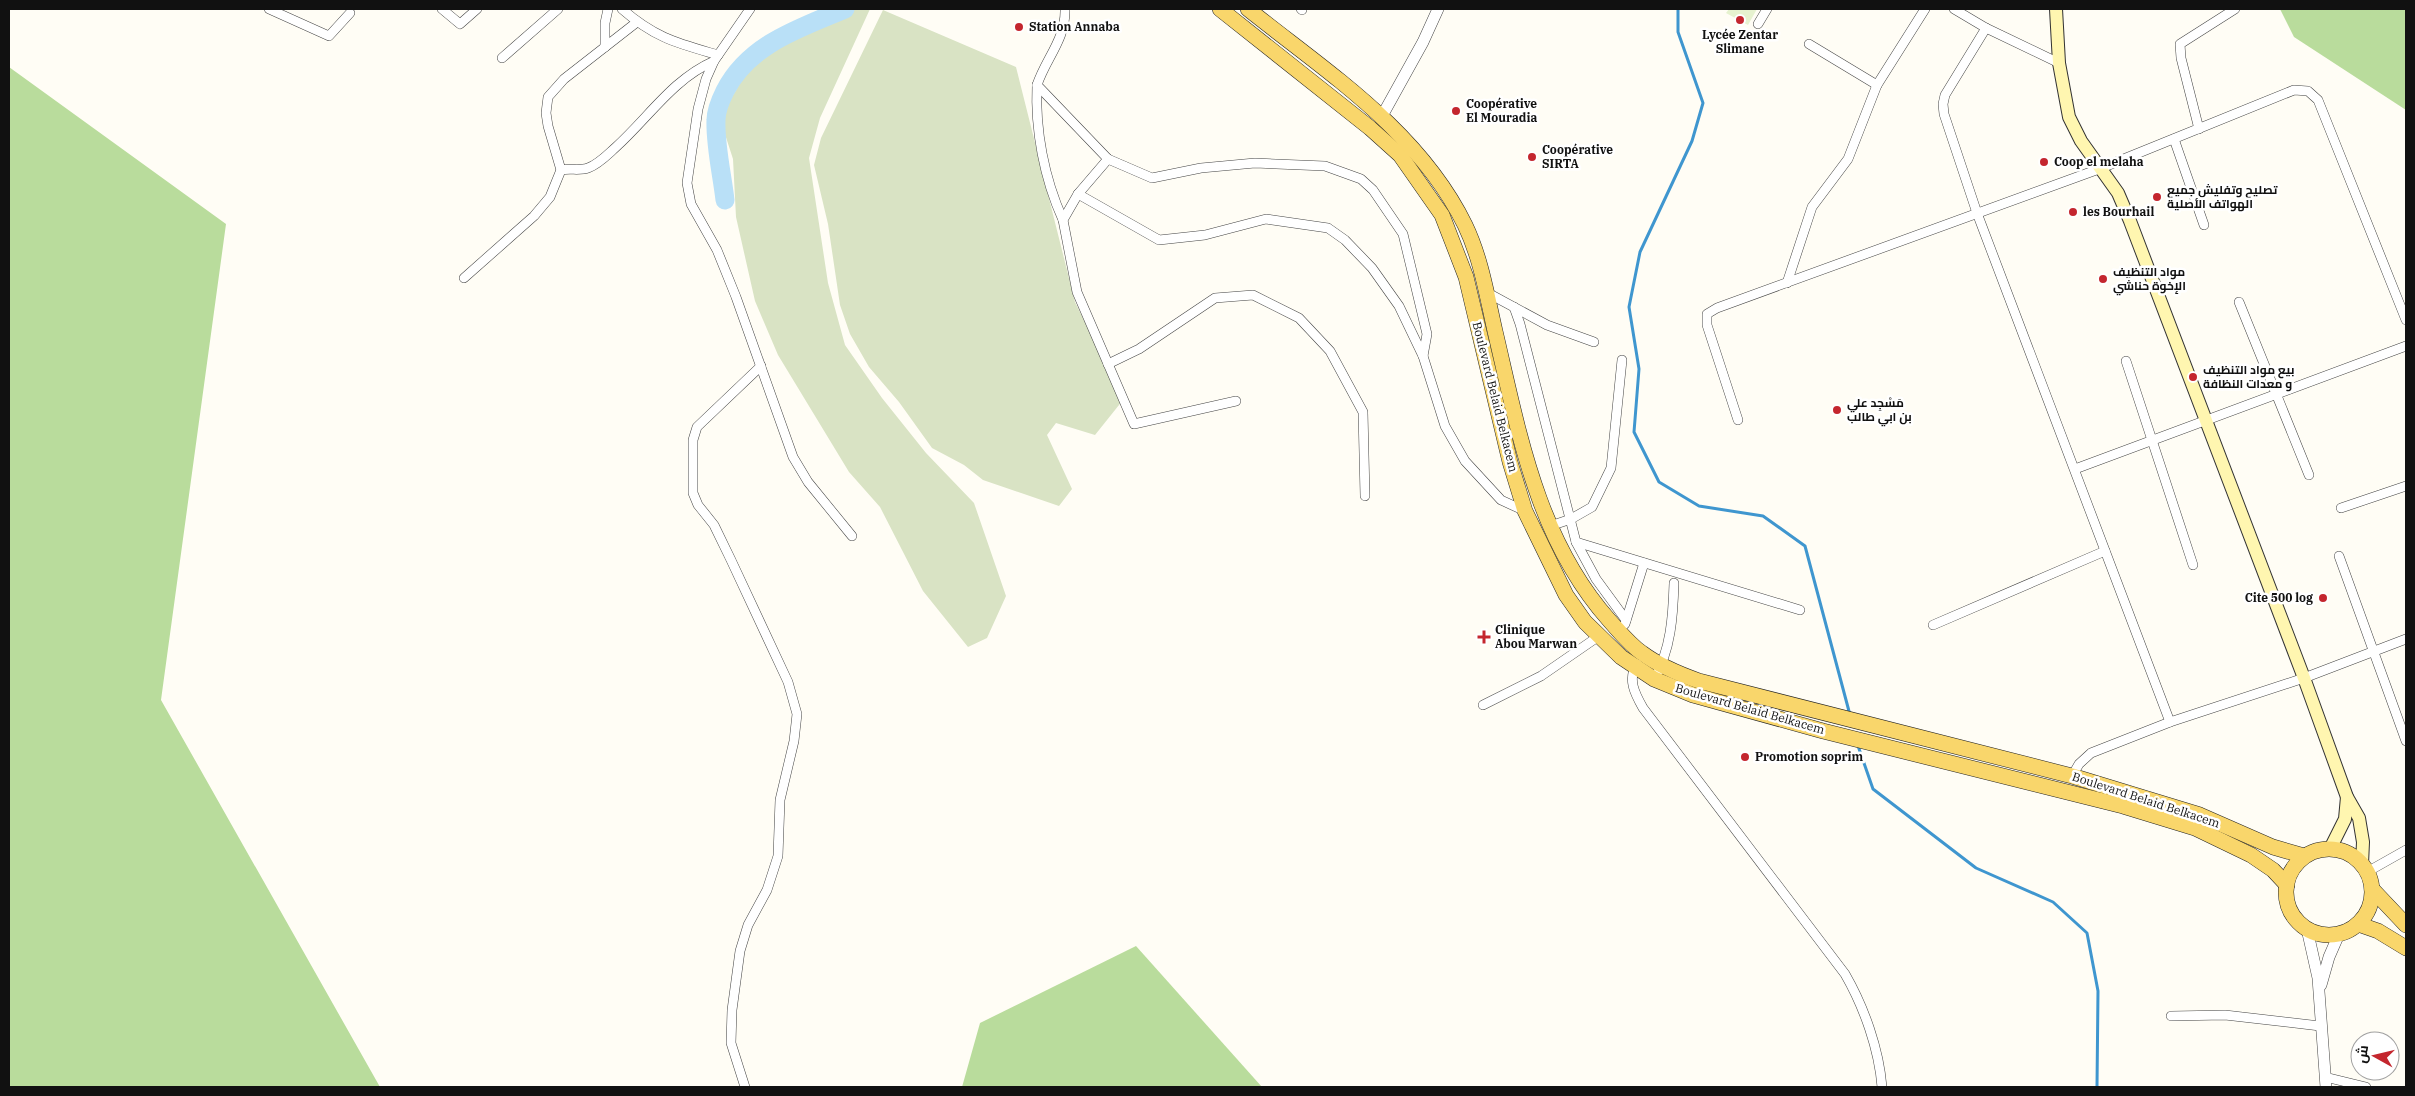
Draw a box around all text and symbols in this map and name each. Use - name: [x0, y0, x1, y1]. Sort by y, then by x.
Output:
- marker: Lycée Zentar Slimane: [1734, 14, 1746, 26]
- place label: Station Annaba: [1029, 19, 1120, 34]
- marker: Station Annaba: [1013, 21, 1025, 33]
- place label: Lycée Zentar Slimane: [1702, 27, 1778, 56]
- place label: Coopérative El Mouradia: [1466, 96, 1537, 125]
- marker: Coopérative El Mouradia: [1450, 105, 1462, 117]
- place label: Coopérative SIRTA: [1542, 142, 1613, 171]
- marker: Coopérative SIRTA: [1526, 151, 1538, 163]
- place label: Coop el melaha: [2054, 154, 2144, 169]
- marker: Coop el melaha: [2038, 156, 2050, 168]
- place label: تصليح وتفليش جميع الهواتف الأصلية: [2167, 182, 2278, 212]
- marker: تصليح وتفليش جميع الهواتف الأصلية: [2151, 191, 2163, 203]
- place label: les Bourhail: [2083, 204, 2154, 219]
- marker: les Bourhail: [2067, 206, 2079, 218]
- place label: مواد التنظيف الإخوة حناشي: [2113, 264, 2186, 296]
- marker: مواد التنظيف الإخوة حناشي: [2097, 273, 2109, 285]
- street label: Boulevard Belaid Belkacem: [1470, 320, 1522, 474]
- place label: بيع مواد التنظيف و معدات النظافة: [2203, 362, 2295, 392]
- marker: بيع مواد التنظيف و معدات النظافة: [2187, 371, 2199, 383]
- place label: مَسْجِد علي بن ابي طالب: [1847, 395, 1912, 427]
- marker: مَسْجِد علي بن ابي طالب: [1831, 404, 1843, 416]
- place label: Cite 500 log: [2245, 590, 2313, 605]
- marker: Cite 500 log: [2317, 592, 2329, 604]
- place label: Clinique Abou Marwan: [1495, 622, 1577, 651]
- marker: Clinique Abou Marwan: [1477, 630, 1491, 644]
- street label: Boulevard Belaid Belkacem: [1674, 680, 1827, 737]
- place label: Promotion soprim: [1755, 749, 1864, 764]
- marker: Promotion soprim: [1739, 751, 1751, 763]
- street label: Boulevard Belaid Belkacem: [2070, 769, 2222, 831]
- north arrow: [2350, 1031, 2400, 1081]
- text: ش: [2352, 1044, 2372, 1064]

